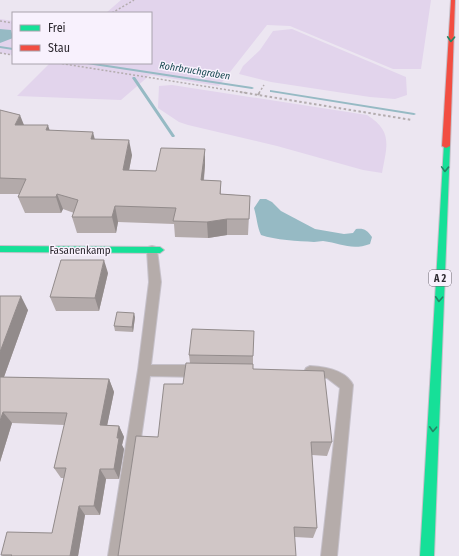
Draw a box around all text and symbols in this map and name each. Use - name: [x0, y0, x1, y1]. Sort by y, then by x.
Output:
- legend: [12, 12, 152, 64]
- text: Frei: [48, 21, 66, 35]
- one-way arrow: [446, 36, 455, 42]
- text: Stau: [48, 41, 70, 55]
- water label: Rohrbruchgraben: [159, 59, 231, 83]
- one-way arrow: [441, 166, 449, 172]
- street label: Fasanenkamp: [49, 244, 111, 257]
- road number: A 2: [429, 270, 451, 286]
- one-way arrow: [435, 296, 443, 302]
- one-way arrow: [429, 426, 437, 432]

